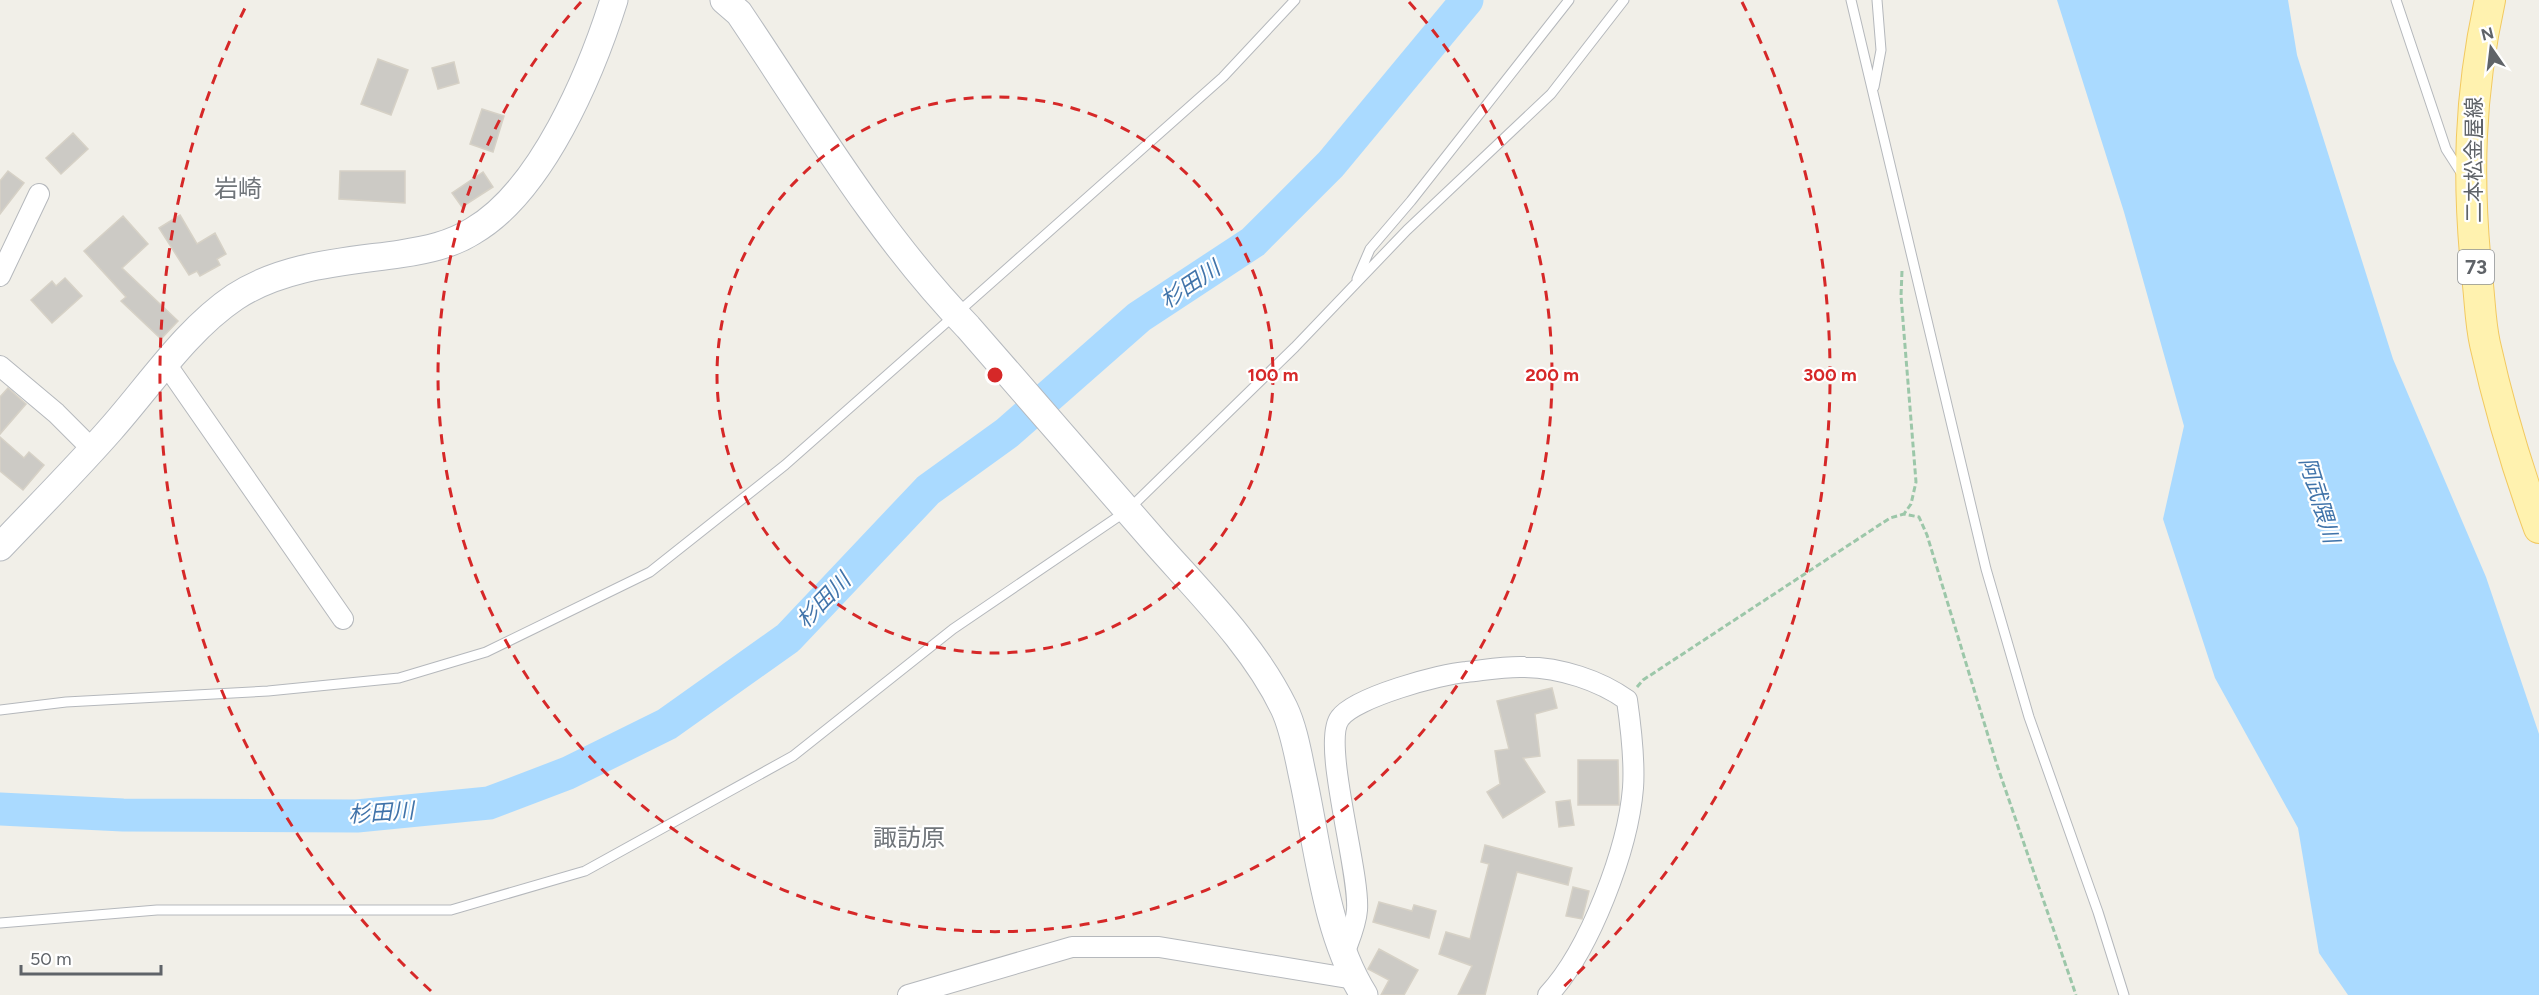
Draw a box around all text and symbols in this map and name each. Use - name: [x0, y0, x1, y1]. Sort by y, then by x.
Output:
- north arrow: [2461, 18, 2521, 78]
- text: N: [2479, 23, 2496, 45]
- street label: 二本松金屋線: [2461, 97, 2486, 223]
- district label: 岩崎: [214, 174, 262, 203]
- road number: 73: [2458, 250, 2494, 284]
- water label: 杉田川: [1155, 254, 1227, 314]
- text: 100 m: [1248, 364, 1298, 386]
- text: 200 m: [1525, 364, 1579, 386]
- text: 300 m: [1803, 364, 1857, 386]
- centre of rings: [985, 365, 1005, 385]
- water label: 阿武隈川: [2294, 454, 2346, 548]
- water label: 杉田川: [791, 566, 857, 633]
- water label: 杉田川: [347, 797, 417, 828]
- district label: 諏訪原: [873, 823, 945, 852]
- scale bar: [21, 938, 160, 976]
- text: 50 m: [30, 948, 72, 970]

